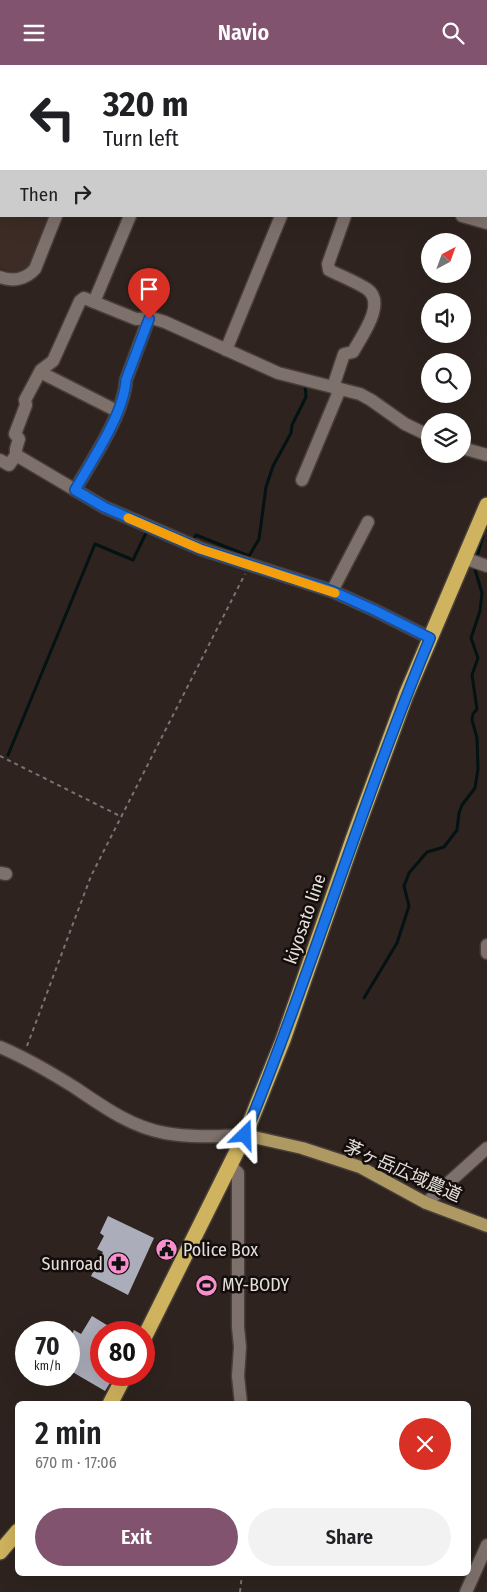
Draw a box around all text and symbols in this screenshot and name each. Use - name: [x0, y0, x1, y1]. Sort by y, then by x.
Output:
- icon: menu: [20, 19, 48, 47]
- text: Navio: [218, 19, 269, 46]
- icon: search: [439, 19, 467, 47]
- text: 320 m: [103, 83, 189, 125]
- icon: left: [20, 85, 85, 150]
- text: Turn left: [103, 125, 179, 152]
- icon: right: [68, 180, 96, 208]
- text: Then: [20, 183, 58, 206]
- north arrow: [421, 233, 471, 283]
- map controls: [421, 233, 471, 463]
- pin: [128, 268, 170, 319]
- icon: arrive: [135, 275, 163, 303]
- button: sound: [421, 293, 471, 343]
- button: search: [421, 353, 471, 403]
- button: layers: [421, 413, 471, 463]
- street label: kiyosato line: [279, 871, 331, 967]
- position arrow: [218, 1108, 270, 1160]
- street label: 茅ヶ岳広域農道: [341, 1135, 465, 1207]
- public building icon: Police Box: [155, 1238, 179, 1262]
- place label: Police Box: [183, 1239, 258, 1261]
- pharmacy icon: Sunroad: [107, 1252, 131, 1276]
- place label: Sunroad: [42, 1253, 103, 1275]
- sports icon: MY-BODY: [194, 1273, 218, 1297]
- place label: MY-BODY: [222, 1274, 289, 1296]
- speed limit sign: 80: [90, 1321, 155, 1386]
- text: 70: [35, 1332, 60, 1362]
- text: km/h: [34, 1359, 61, 1373]
- text: 2 min: [35, 1416, 102, 1452]
- button: close: [399, 1418, 451, 1470]
- text: 670 m · 17:06: [35, 1453, 117, 1472]
- button: Exit: [35, 1508, 238, 1566]
- button: Share: [248, 1508, 451, 1566]

